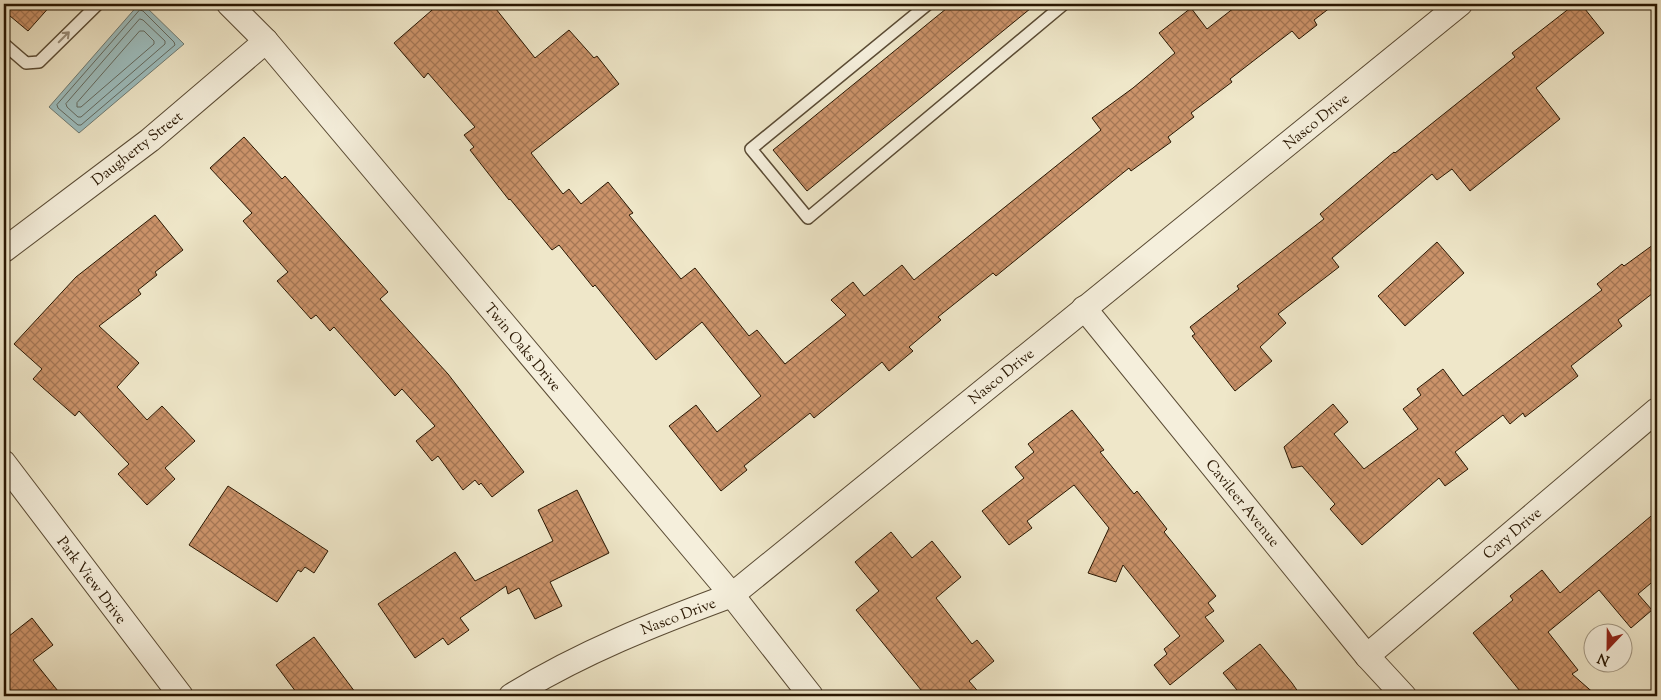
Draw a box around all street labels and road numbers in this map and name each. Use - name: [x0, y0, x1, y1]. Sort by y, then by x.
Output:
- street label: Nasco Drive: [1280, 89, 1354, 155]
- street label: Daugherty Street: [88, 107, 188, 191]
- street label: Twin Oaks Drive: [479, 299, 565, 397]
- street label: Nasco Drive: [965, 344, 1039, 410]
- street label: Cavileer Avenue: [1200, 456, 1284, 552]
- street label: Cary Drive: [1479, 503, 1547, 565]
- street label: Park View Drive: [51, 533, 131, 629]
- street label: Nasco Drive: [638, 593, 719, 641]

